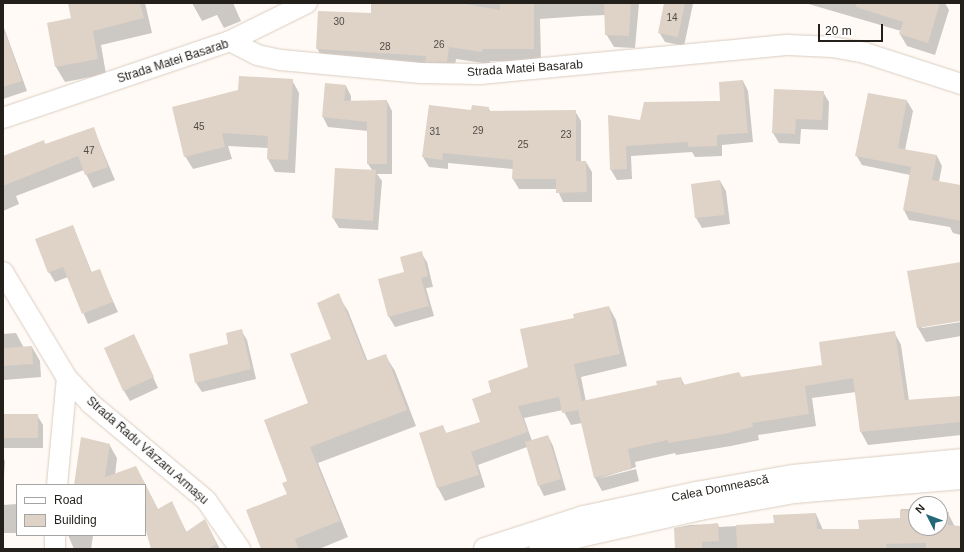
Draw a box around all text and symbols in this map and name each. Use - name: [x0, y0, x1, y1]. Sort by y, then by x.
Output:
- house number: 14: [666, 12, 678, 24]
- house number: 30: [333, 16, 345, 28]
- scale bar: [820, 16, 885, 42]
- text: 20 m: [825, 24, 852, 38]
- street label: Strada Matei Basarab: [116, 37, 230, 87]
- house number: 26: [433, 39, 445, 51]
- house number: 28: [379, 41, 391, 53]
- street label: Strada Matei Basarab: [467, 58, 583, 80]
- house number: 45: [193, 121, 205, 133]
- house number: 29: [472, 125, 484, 137]
- house number: 31: [429, 126, 441, 138]
- house number: 23: [560, 129, 572, 141]
- house number: 25: [517, 139, 529, 151]
- house number: 47: [83, 145, 95, 157]
- street label: Strada Radu Vârzaru Armașu: [83, 394, 211, 508]
- street label: Calea Domnească: [670, 473, 770, 505]
- legend: [16, 484, 146, 536]
- text: Road: [54, 493, 83, 507]
- north arrow: [908, 496, 948, 536]
- text: N: [913, 502, 927, 516]
- text: Building: [54, 513, 97, 527]

